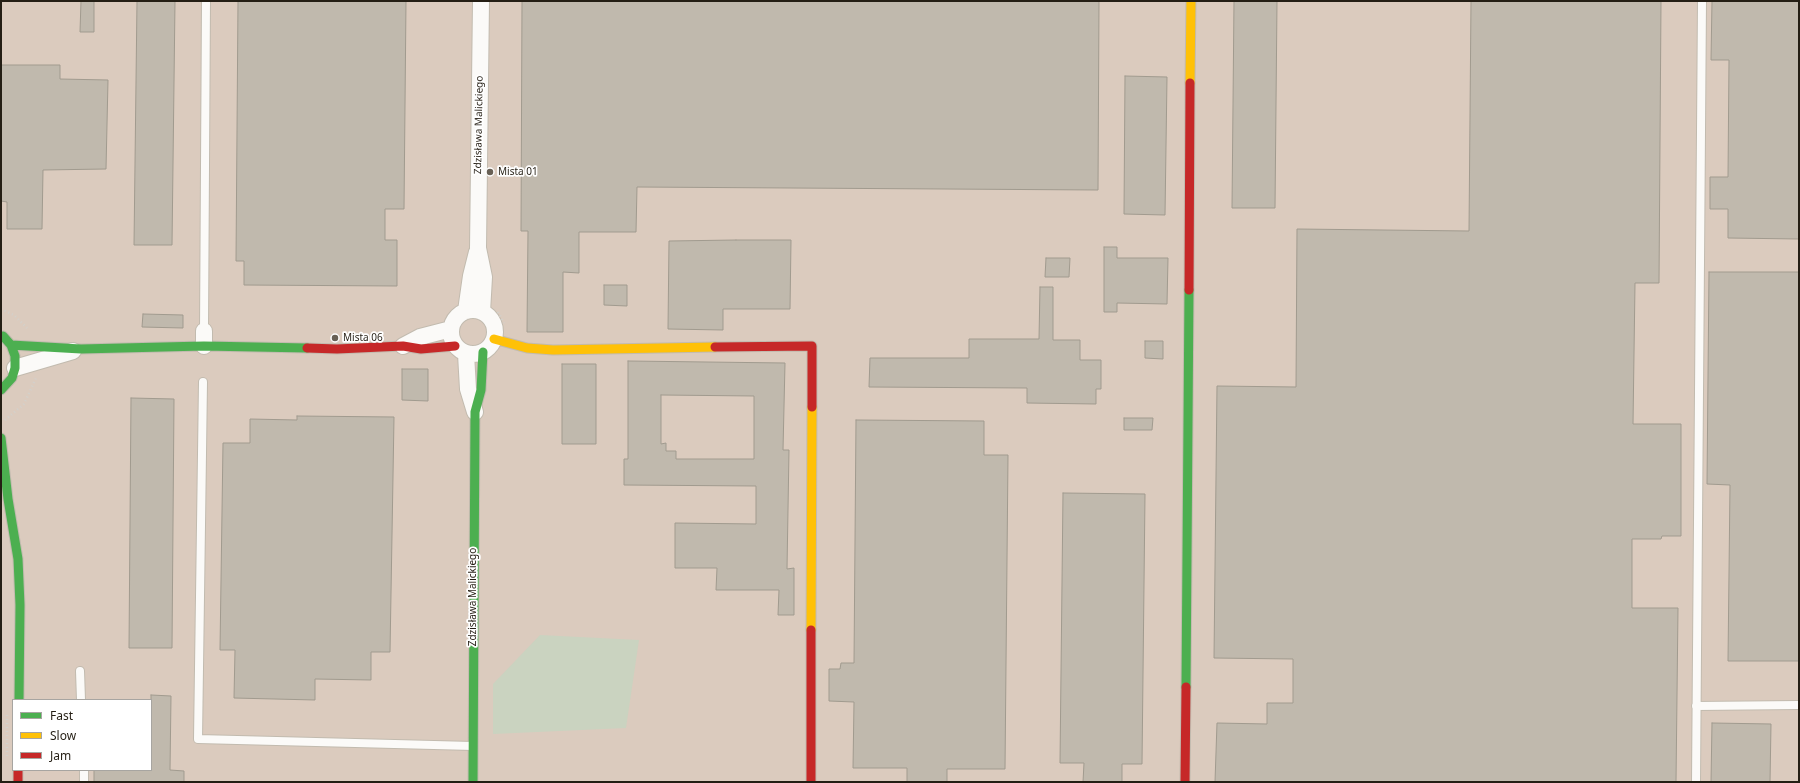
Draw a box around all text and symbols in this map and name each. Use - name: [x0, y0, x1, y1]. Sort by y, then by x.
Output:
- street label: Zdzisława Malickiego: [472, 76, 486, 174]
- place label: Mista 01: [498, 166, 538, 178]
- marker: Mista 01: [485, 167, 495, 177]
- place label: Mista 06: [343, 332, 383, 344]
- marker: Mista 06: [330, 333, 340, 343]
- street label: Zdzisława Malickiego: [467, 548, 479, 646]
- legend: [12, 699, 152, 771]
- text: Fast: [50, 707, 73, 724]
- text: Slow: [50, 727, 76, 744]
- text: Jam: [50, 747, 71, 764]

